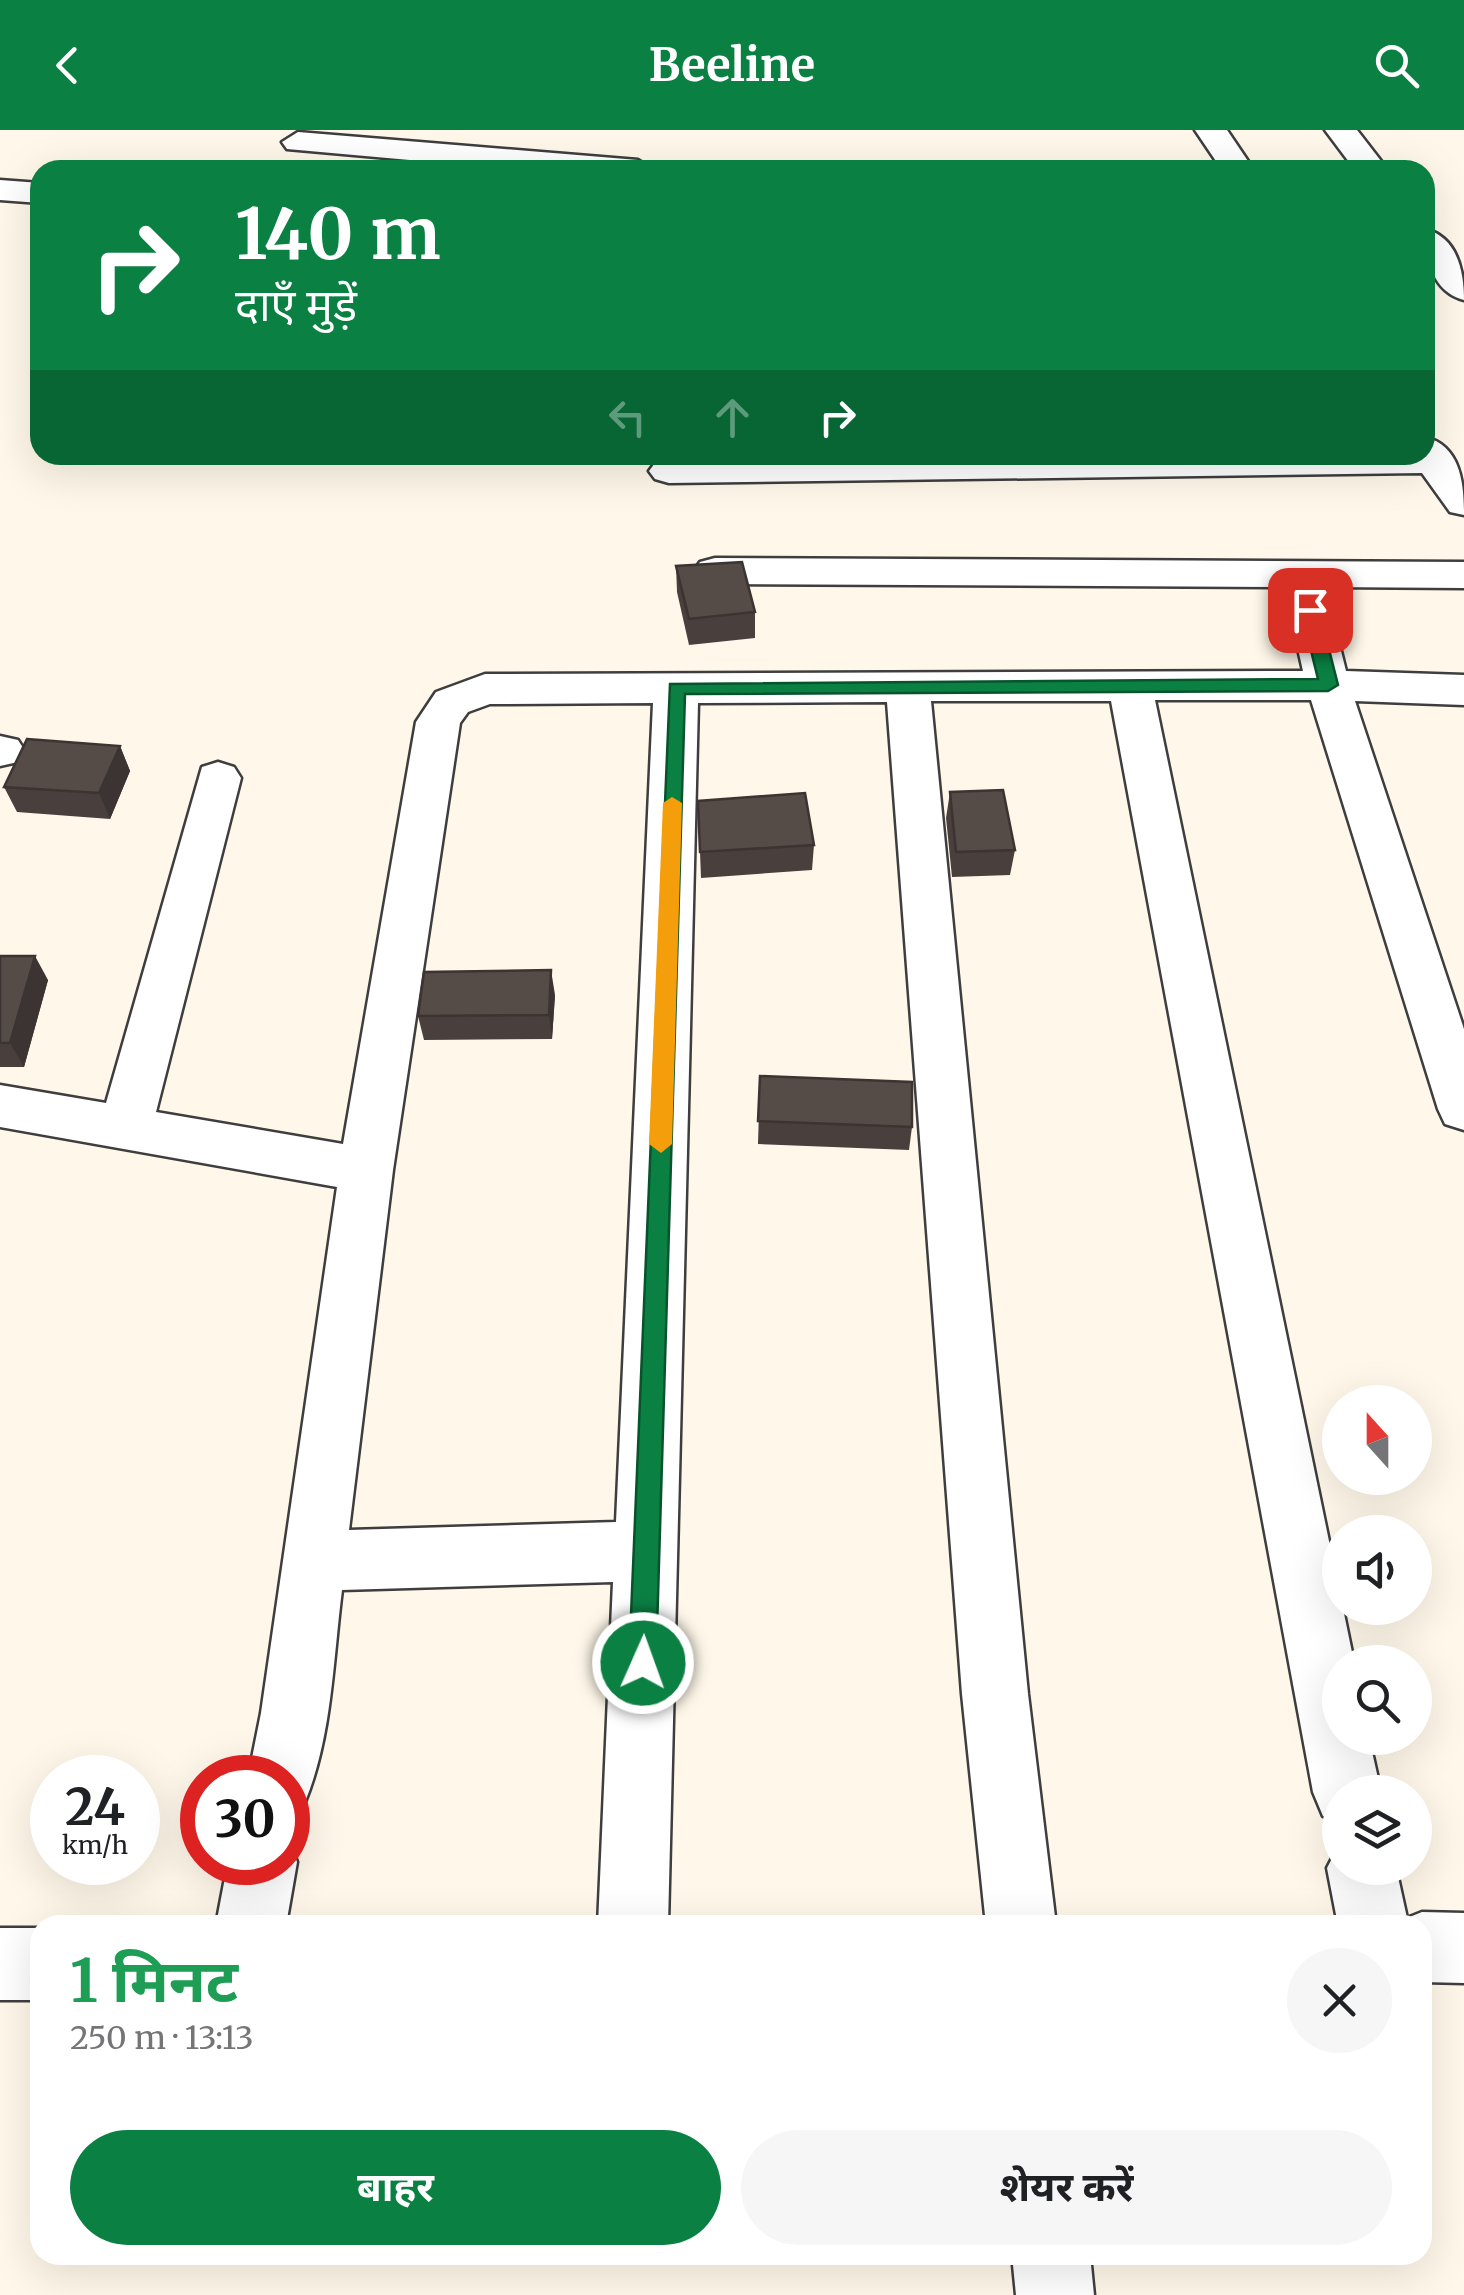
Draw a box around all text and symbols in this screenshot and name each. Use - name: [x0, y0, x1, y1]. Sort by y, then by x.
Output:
- text: Beeline: [649, 37, 815, 93]
- icon: back: [40, 38, 95, 93]
- icon: search: [1369, 38, 1424, 93]
- text: 140 m: [235, 190, 441, 278]
- icon: right: [70, 200, 200, 330]
- text: दाएँ मुड़ें: [235, 277, 357, 333]
- icon: left: [600, 390, 655, 445]
- icon: ahead: [705, 390, 760, 445]
- icon: right: [810, 390, 865, 445]
- pin: [1268, 568, 1353, 653]
- icon: arrive: [1283, 583, 1338, 638]
- north arrow: [1322, 1385, 1432, 1495]
- map controls: [1322, 1385, 1432, 1885]
- button: sound: [1322, 1515, 1432, 1625]
- position arrow: [591, 1611, 695, 1715]
- button: search: [1322, 1645, 1432, 1755]
- speed limit sign: 30: [180, 1755, 310, 1885]
- button: layers: [1322, 1775, 1432, 1885]
- text: 24: [65, 1776, 125, 1839]
- text: km/h: [62, 1829, 128, 1861]
- text: 1 मिनट: [70, 1943, 238, 2018]
- button: close: [1287, 1948, 1392, 2053]
- text: 250 m · 13:13: [70, 2018, 254, 2058]
- button: बाहर: [70, 2130, 721, 2245]
- button: शेयर करें: [741, 2130, 1392, 2245]

